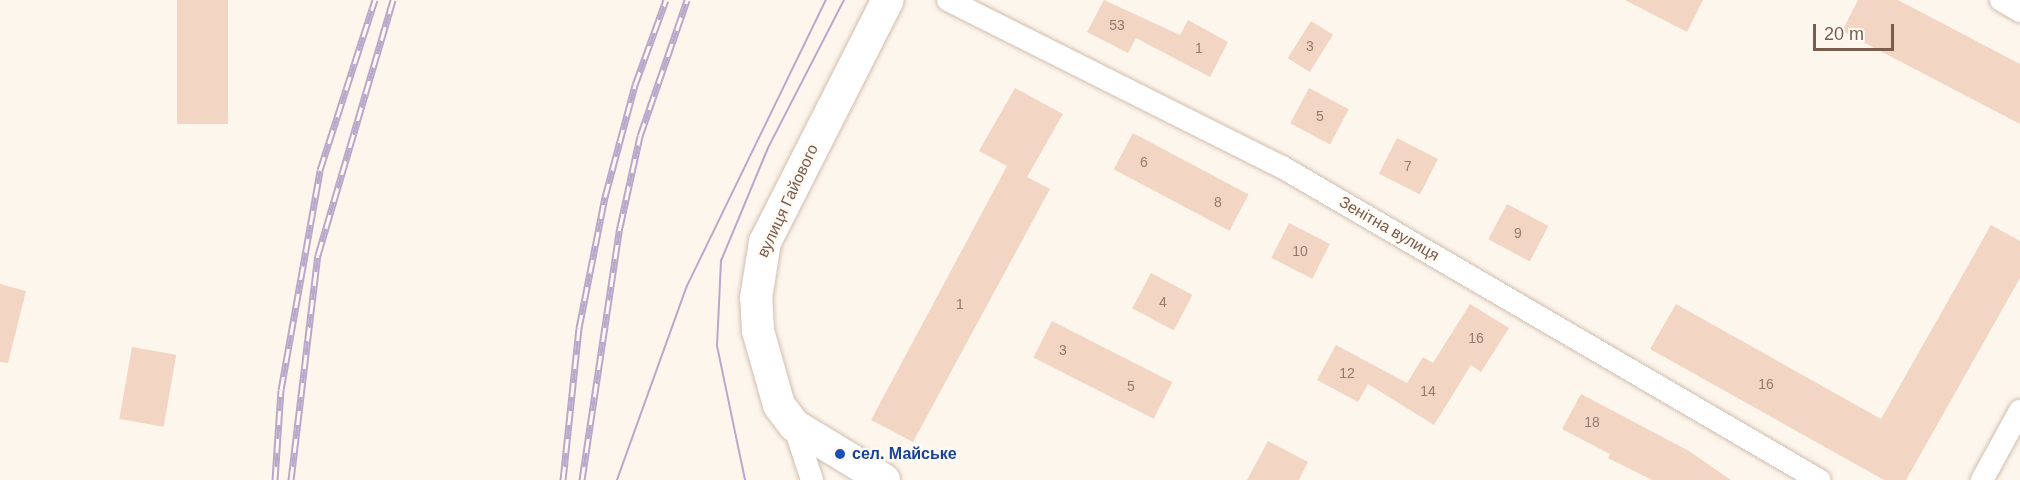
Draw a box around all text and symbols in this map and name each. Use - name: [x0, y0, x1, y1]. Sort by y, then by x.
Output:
- scale bar: [1816, 12, 1897, 50]
- house number: 53: [1109, 17, 1125, 33]
- text: 20 m: [1824, 24, 1864, 44]
- house number: 3: [1306, 38, 1314, 54]
- house number: 1: [1195, 40, 1203, 56]
- house number: 5: [1316, 108, 1324, 124]
- street label: вулиця Гайового: [753, 141, 823, 261]
- house number: 6: [1140, 154, 1148, 170]
- house number: 7: [1404, 158, 1412, 174]
- street label: Зенітна вулиця: [1336, 193, 1442, 265]
- house number: 8: [1214, 194, 1222, 210]
- house number: 9: [1514, 225, 1522, 241]
- house number: 10: [1292, 243, 1308, 259]
- house number: 4: [1159, 294, 1167, 310]
- house number: 1: [956, 296, 964, 312]
- house number: 16: [1468, 330, 1484, 346]
- house number: 3: [1059, 342, 1067, 358]
- house number: 12: [1339, 365, 1355, 381]
- house number: 16: [1758, 376, 1774, 392]
- house number: 5: [1127, 378, 1135, 394]
- house number: 14: [1420, 383, 1436, 399]
- house number: 18: [1584, 414, 1600, 430]
- place label: сел. Майське: [852, 444, 957, 464]
- marker: сел. Майське: [833, 447, 847, 461]

